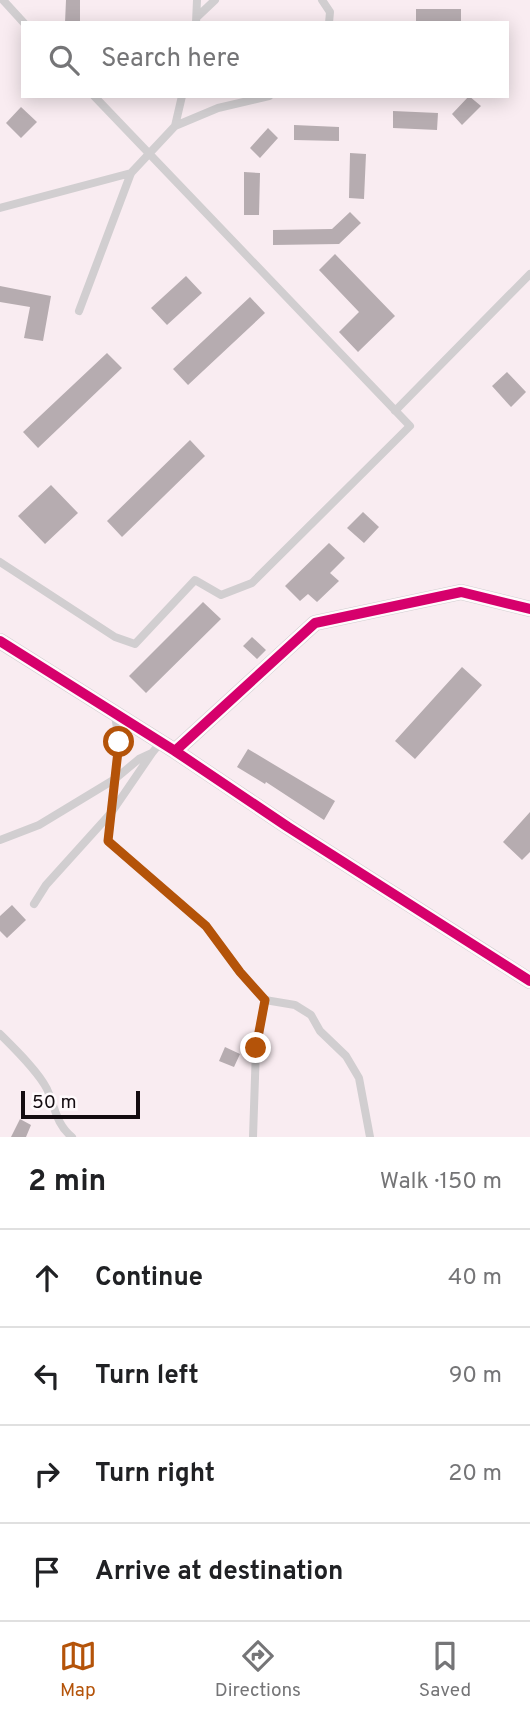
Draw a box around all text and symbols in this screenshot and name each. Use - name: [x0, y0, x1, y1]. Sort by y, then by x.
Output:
- search box: [21, 21, 509, 98]
- icon: search: [45, 41, 83, 79]
- text: Search here: [101, 43, 240, 76]
- route start: [103, 726, 134, 757]
- route end: [240, 1032, 271, 1063]
- scale bar: [21, 1088, 140, 1120]
- text: 50 m: [32, 1091, 77, 1115]
- text: 2 min: [28, 1164, 106, 1201]
- text: Walk · 150 m: [380, 1168, 502, 1197]
- icon: ahead: [28, 1259, 66, 1297]
- text: Continue: [95, 1262, 203, 1295]
- text: 40 m: [448, 1264, 502, 1293]
- icon: left: [28, 1357, 66, 1395]
- text: Turn left: [95, 1360, 199, 1393]
- text: 90 m: [449, 1362, 502, 1391]
- icon: right: [28, 1455, 66, 1493]
- text: Turn right: [95, 1458, 215, 1491]
- text: 20 m: [448, 1460, 502, 1489]
- icon: arrive: [28, 1553, 66, 1591]
- text: Arrive at destination: [95, 1556, 343, 1589]
- tab: Map: [59, 1637, 97, 1703]
- tab: Directions: [215, 1637, 301, 1703]
- tab: Saved: [419, 1637, 471, 1703]

